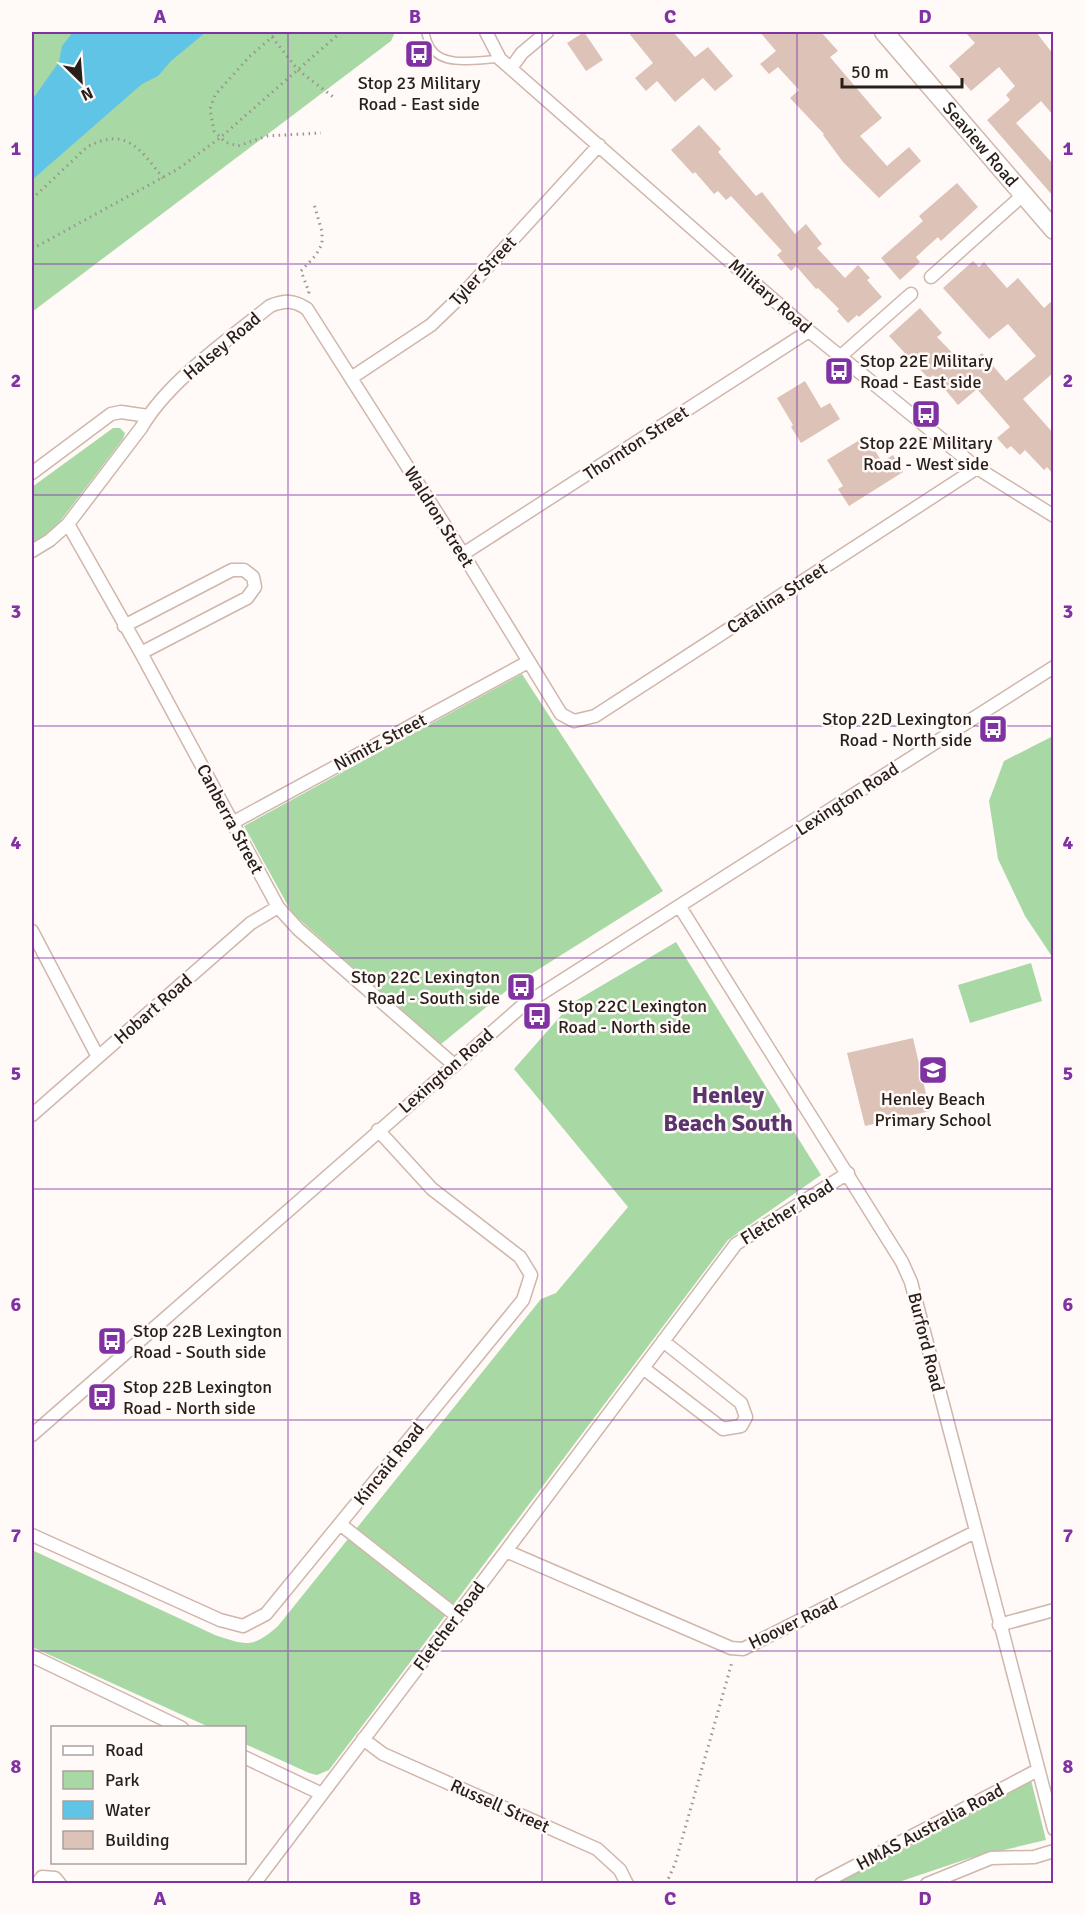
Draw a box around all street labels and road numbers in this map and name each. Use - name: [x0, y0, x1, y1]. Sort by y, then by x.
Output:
- street label: Seaview Road: [938, 97, 1023, 191]
- street label: Tyler Street: [445, 231, 521, 311]
- street label: Military Road: [724, 254, 816, 338]
- street label: Halsey Road: [179, 307, 265, 385]
- street label: Thornton Street: [579, 401, 693, 485]
- street label: Waldron Street: [399, 462, 479, 572]
- street label: Catalina Street: [723, 557, 831, 639]
- street label: Nimitz Street: [330, 708, 430, 776]
- street label: Lexington Road: [791, 758, 903, 840]
- street label: Canberra Street: [192, 760, 268, 878]
- street label: Hobart Road: [110, 969, 196, 1049]
- street label: Lexington Road: [394, 1024, 498, 1118]
- street label: Fletcher Road: [736, 1175, 838, 1249]
- street label: Burford Road: [903, 1290, 949, 1394]
- street label: Kincaid Road: [349, 1418, 429, 1510]
- street label: Fletcher Road: [408, 1577, 490, 1675]
- street label: Hoover Road: [745, 1592, 841, 1654]
- street label: Russell Street: [447, 1774, 553, 1838]
- street label: HMAS Australia Road: [853, 1779, 1007, 1875]

